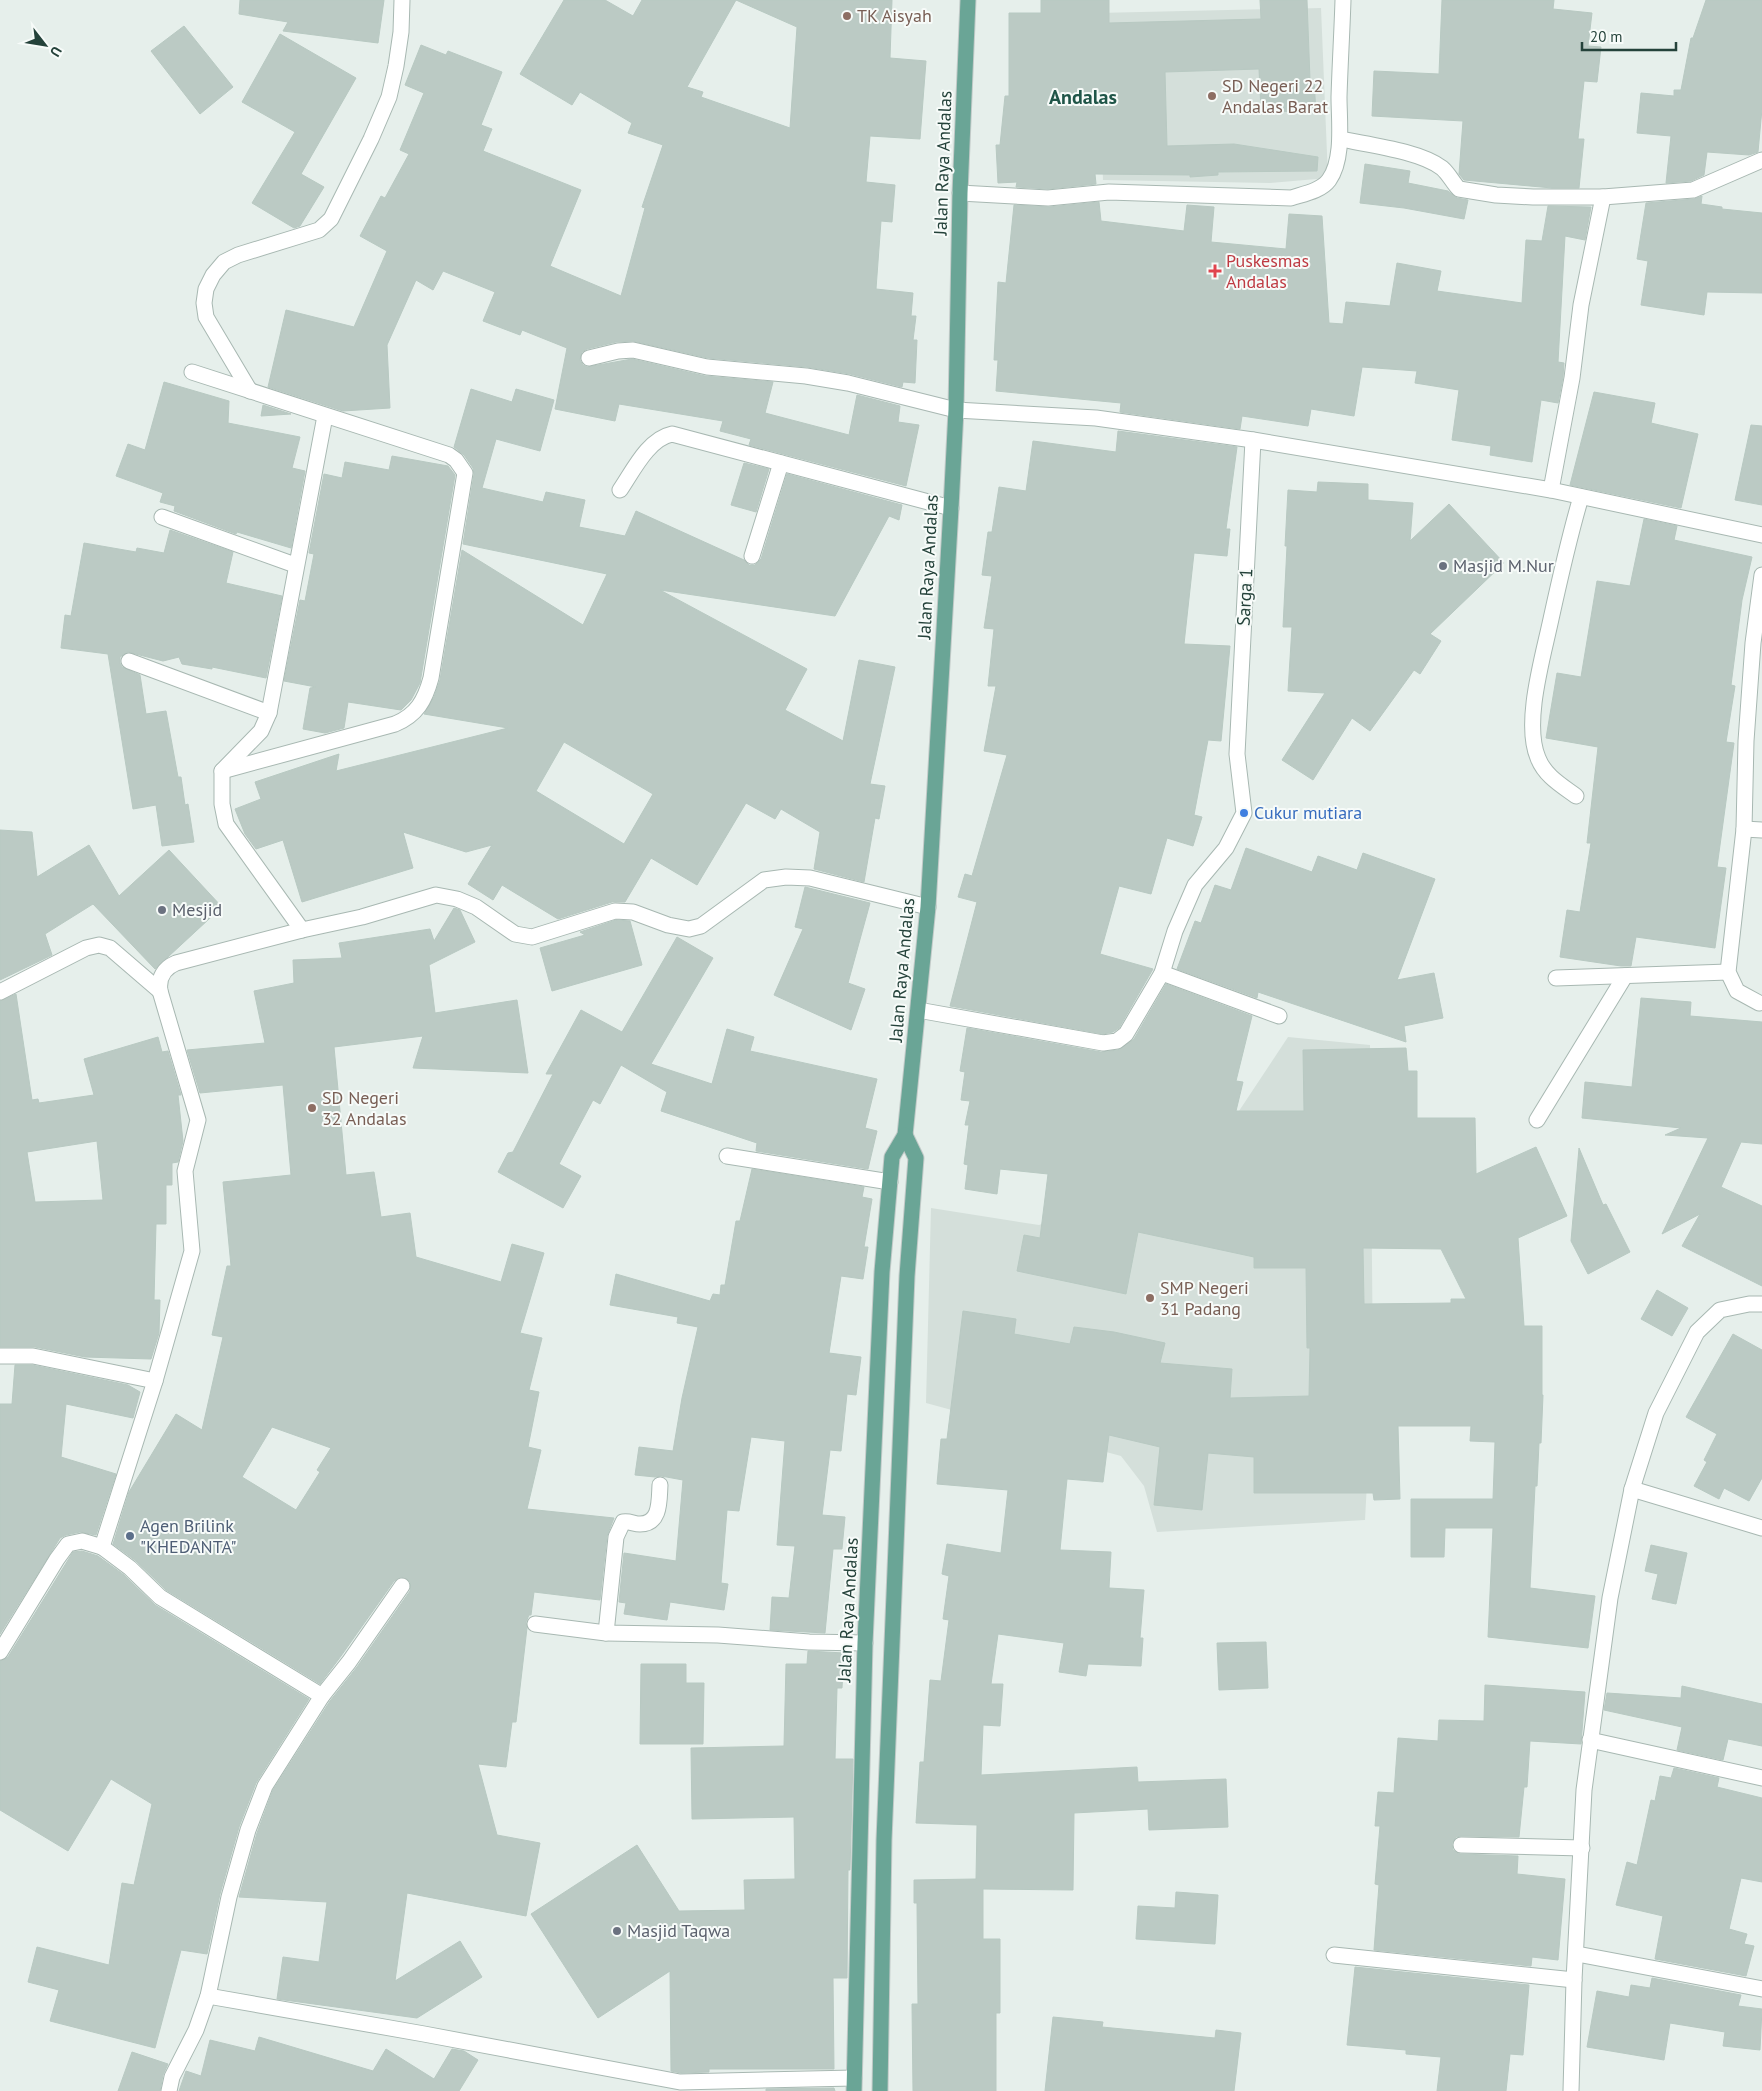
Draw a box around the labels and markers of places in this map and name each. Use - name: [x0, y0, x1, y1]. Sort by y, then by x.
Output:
- place label: TK Aisyah: [857, 4, 932, 27]
- marker: TK Aisyah: [841, 10, 853, 22]
- place label: SD Negeri 22 Andalas Barat: [1222, 74, 1328, 118]
- marker: SD Negeri 22 Andalas Barat: [1206, 90, 1218, 102]
- place label: Puskesmas Andalas: [1226, 249, 1309, 293]
- marker: Puskesmas Andalas: [1208, 264, 1222, 278]
- place label: Masjid M.Nur: [1453, 554, 1554, 577]
- marker: Masjid M.Nur: [1437, 560, 1449, 572]
- place label: Cukur mutiara: [1254, 801, 1362, 824]
- marker: Cukur mutiara: [1238, 807, 1250, 819]
- place label: Mesjid: [172, 898, 222, 921]
- marker: Mesjid: [156, 904, 168, 916]
- place label: SD Negeri 32 Andalas: [322, 1086, 407, 1130]
- marker: SD Negeri 32 Andalas: [306, 1102, 318, 1114]
- place label: SMP Negeri 31 Padang: [1160, 1276, 1249, 1320]
- marker: SMP Negeri 31 Padang: [1144, 1292, 1156, 1304]
- place label: Agen Brilink "KHEDANTA": [140, 1514, 236, 1558]
- marker: Agen Brilink "KHEDANTA": [124, 1530, 136, 1542]
- place label: Masjid Taqwa: [627, 1919, 730, 1942]
- marker: Masjid Taqwa: [611, 1925, 623, 1937]

